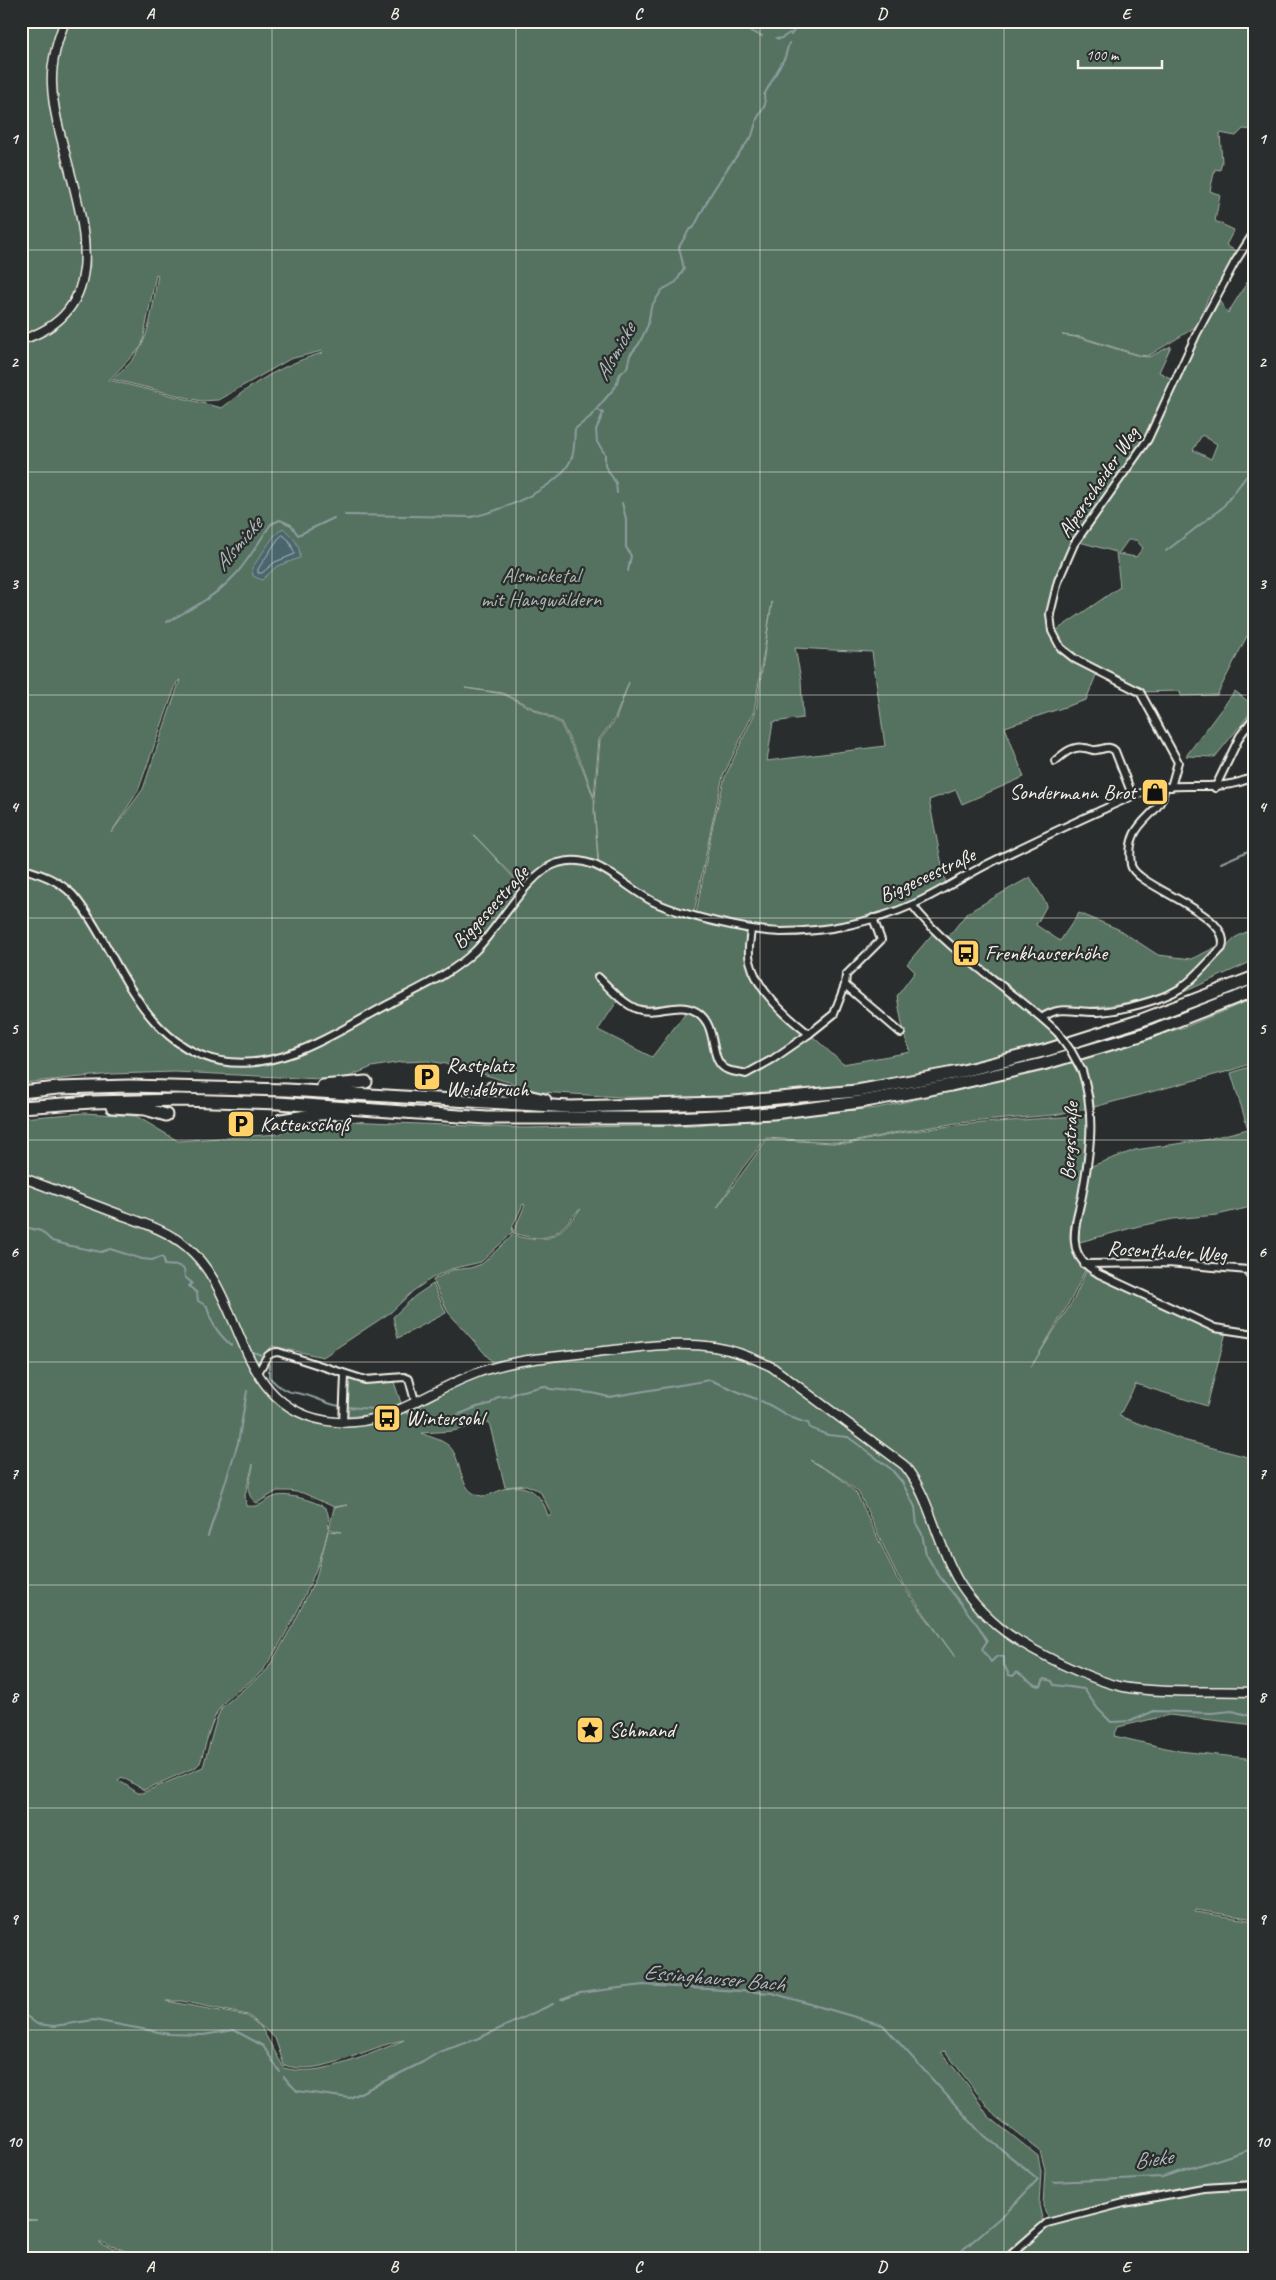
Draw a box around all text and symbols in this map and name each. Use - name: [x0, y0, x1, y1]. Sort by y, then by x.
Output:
- text: A: [146, 4, 156, 24]
- text: B: [390, 4, 400, 24]
- text: C: [634, 4, 644, 24]
- text: D: [877, 4, 888, 24]
- text: E: [1122, 4, 1133, 24]
- scale bar: [1078, 38, 1162, 70]
- text: 100 m: [1086, 46, 1120, 65]
- text: 1: [10, 129, 19, 149]
- text: 1: [1258, 129, 1267, 149]
- water label: Alsmicke: [588, 315, 644, 386]
- text: 2: [10, 352, 19, 372]
- text: 2: [1258, 352, 1267, 372]
- street label: Alperscheider Weg: [1051, 420, 1146, 542]
- water label: Alsmicke: [207, 508, 271, 577]
- park label: Alsmicketal mit Hangwäldern: [481, 562, 602, 612]
- text: 3: [10, 574, 19, 594]
- text: 3: [1258, 574, 1267, 594]
- shop icon: Sondermann Brot: [1140, 777, 1170, 807]
- place label: Sondermann Brot: [1009, 779, 1138, 805]
- text: 4: [10, 797, 19, 817]
- text: 4: [1258, 797, 1267, 817]
- street label: Biggeseestraße: [875, 841, 981, 909]
- street label: Biggeseestraße: [446, 858, 536, 954]
- bus stop icon: Frenkhauserhöhe: [951, 938, 981, 968]
- place label: Frenkhauserhöhe: [985, 940, 1109, 966]
- text: 5: [11, 1019, 20, 1039]
- text: 5: [1259, 1019, 1268, 1039]
- place label: Rastplatz Weidebruch: [446, 1052, 530, 1102]
- parking icon: Rastplatz Weidebruch: [412, 1062, 442, 1092]
- street label: Bergstraße: [1054, 1099, 1084, 1181]
- parking icon: Kattenschoß: [226, 1109, 256, 1139]
- place label: Kattenschoß: [260, 1111, 351, 1137]
- street label: Rosenthaler Weg: [1107, 1235, 1229, 1267]
- text: 6: [10, 1242, 19, 1262]
- text: 6: [1258, 1242, 1267, 1262]
- bus stop icon: Wintersohl: [372, 1403, 402, 1433]
- place label: Wintersohl: [406, 1405, 488, 1431]
- text: 7: [10, 1464, 19, 1484]
- text: 7: [1258, 1464, 1267, 1484]
- text: 8: [10, 1687, 19, 1707]
- text: 8: [1258, 1687, 1267, 1707]
- place icon: Schmand: [575, 1715, 605, 1745]
- place label: Schmand: [609, 1717, 678, 1743]
- text: 9: [10, 1909, 19, 1929]
- text: 9: [1258, 1909, 1267, 1929]
- water label: Essinghauser Bach: [642, 1958, 788, 1998]
- text: 10: [7, 2132, 23, 2152]
- text: 10: [1255, 2132, 1271, 2152]
- water label: Bieke: [1132, 2142, 1177, 2176]
- text: A: [146, 2257, 156, 2277]
- text: B: [390, 2257, 400, 2277]
- text: C: [634, 2257, 644, 2277]
- text: D: [877, 2257, 888, 2277]
- text: E: [1122, 2257, 1133, 2277]

